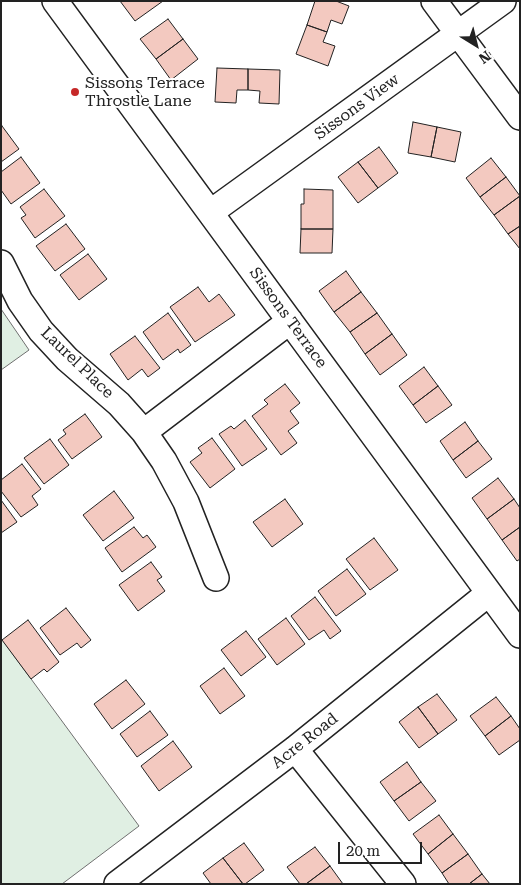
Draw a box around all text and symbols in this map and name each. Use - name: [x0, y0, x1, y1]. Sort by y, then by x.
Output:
- north arrow: [451, 20, 501, 70]
- text: N: [476, 47, 494, 67]
- street label: Sissons View: [311, 70, 403, 144]
- place label: Sissons Terrace Throstle Lane: [85, 73, 205, 111]
- marker: Sissons Terrace Throstle Lane: [69, 86, 81, 98]
- street label: Sissons Terrace: [245, 264, 331, 372]
- street label: Laurel Place: [37, 323, 117, 403]
- street label: Acre Road: [268, 709, 342, 773]
- scale bar: [341, 832, 425, 864]
- text: 20 m: [346, 842, 380, 860]

